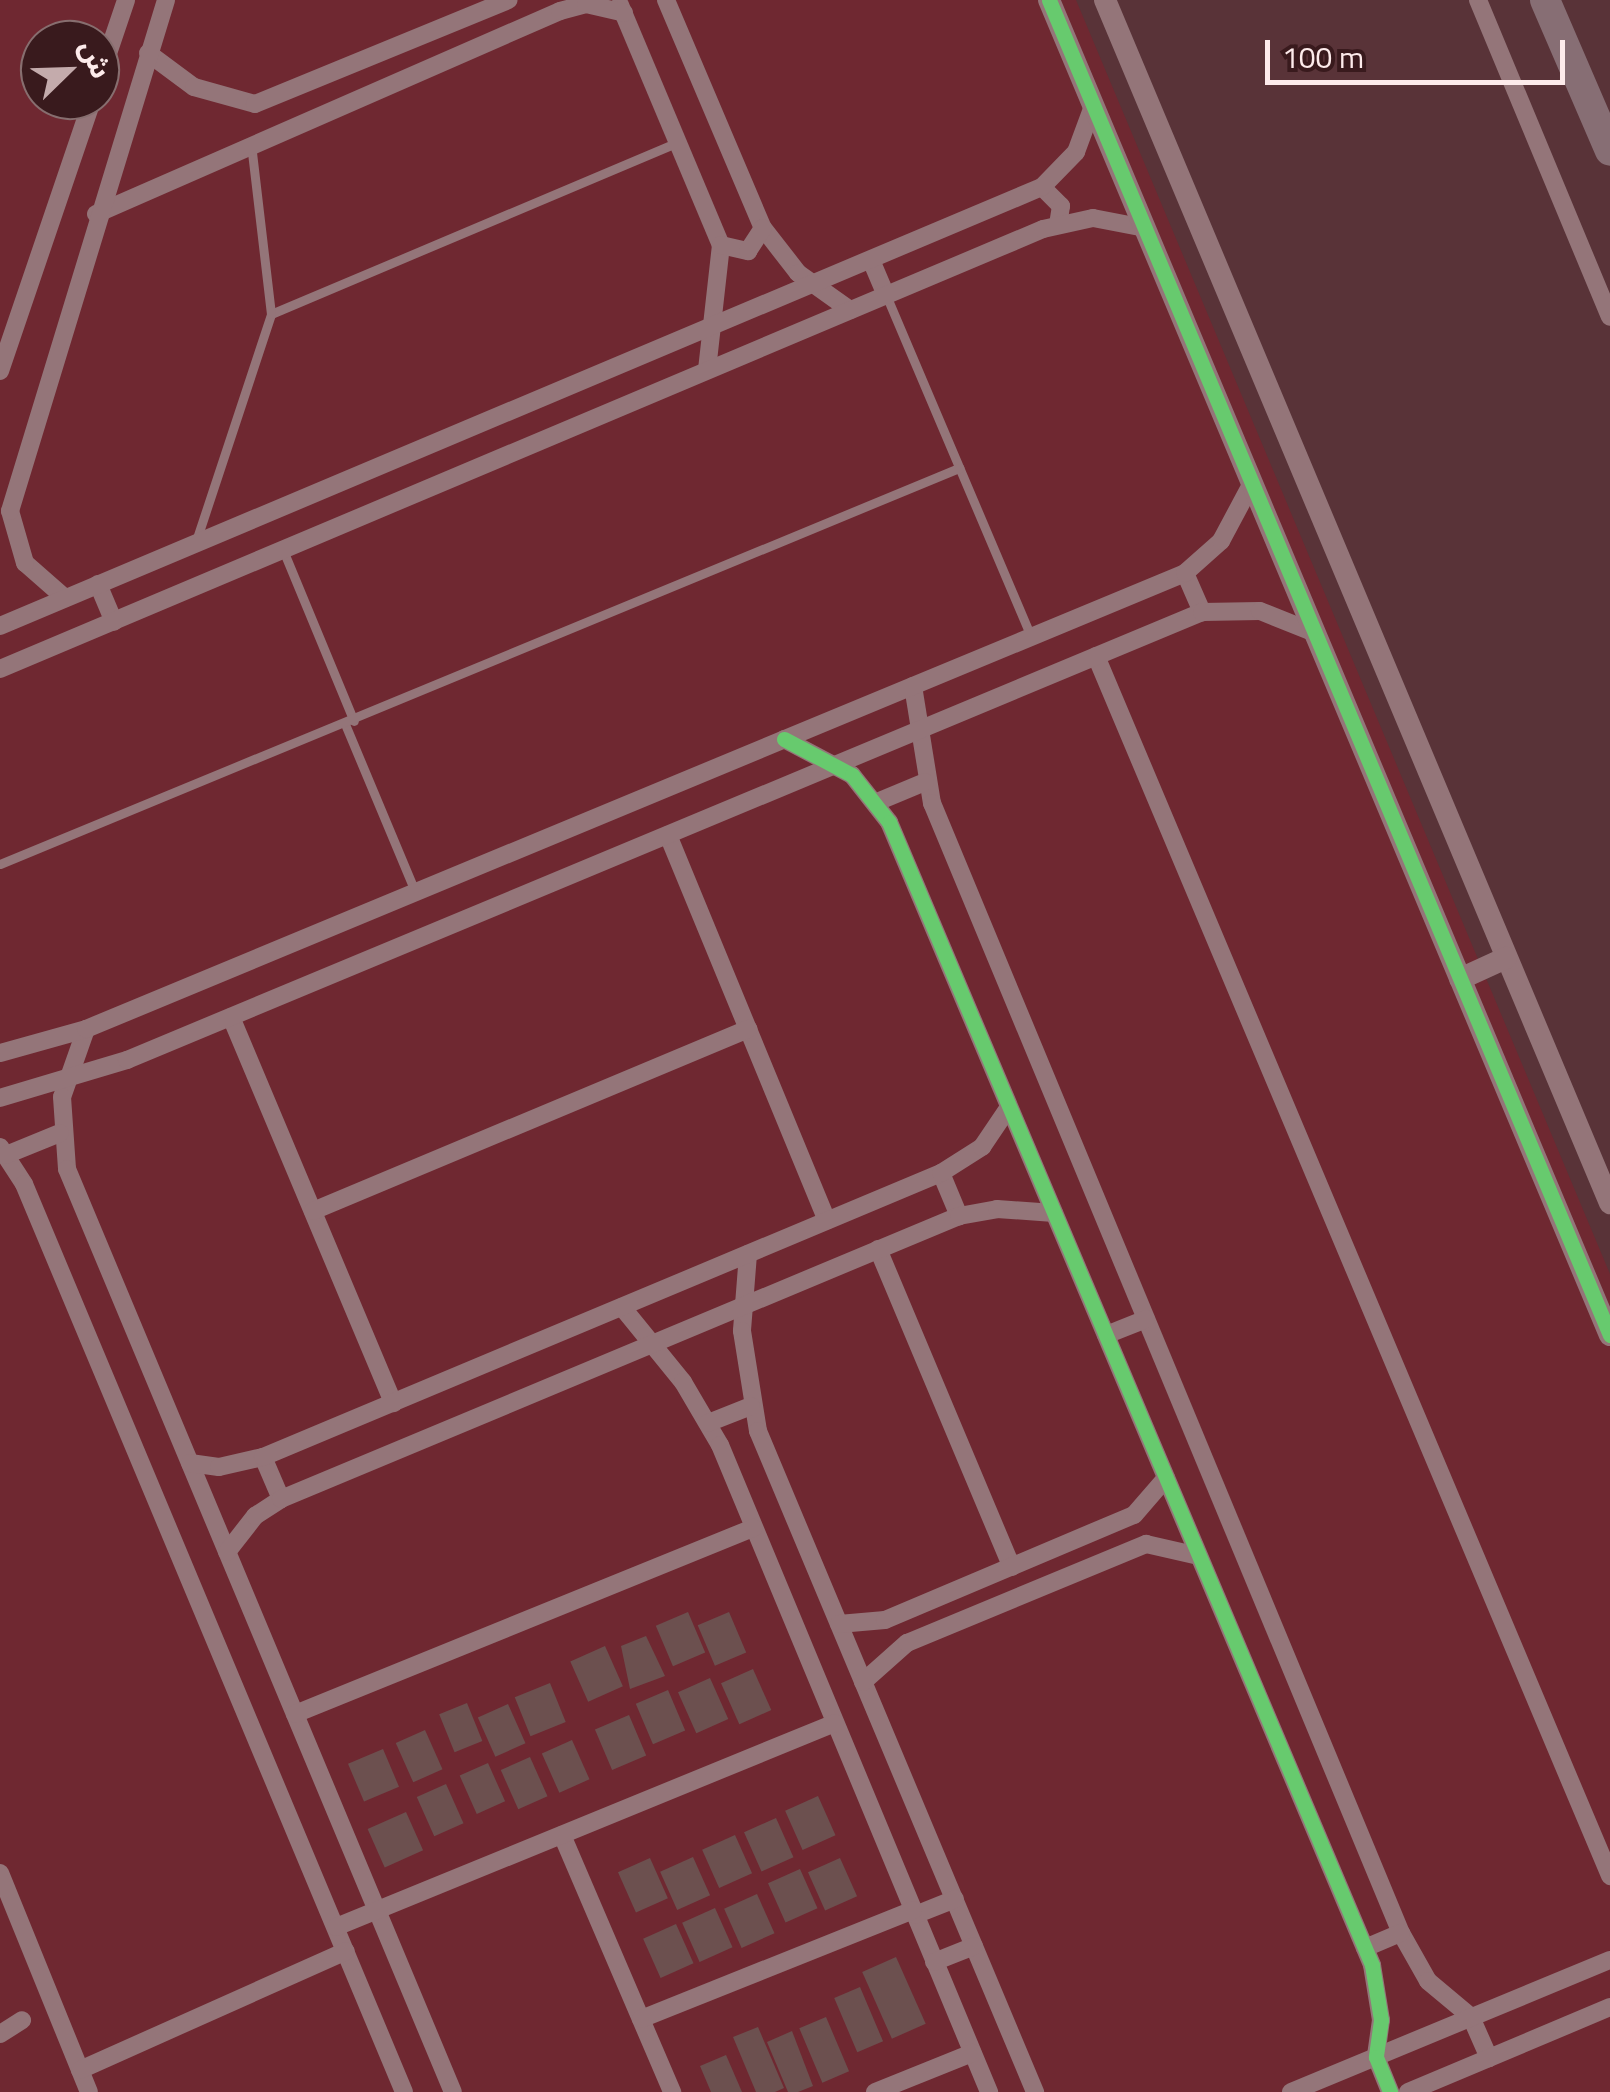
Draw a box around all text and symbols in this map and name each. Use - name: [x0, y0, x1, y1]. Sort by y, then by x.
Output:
- north arrow: [20, 20, 120, 120]
- scale bar: [1270, 20, 1570, 82]
- text: ش: [69, 33, 124, 85]
- text: 100 m: [1282, 34, 1364, 80]

